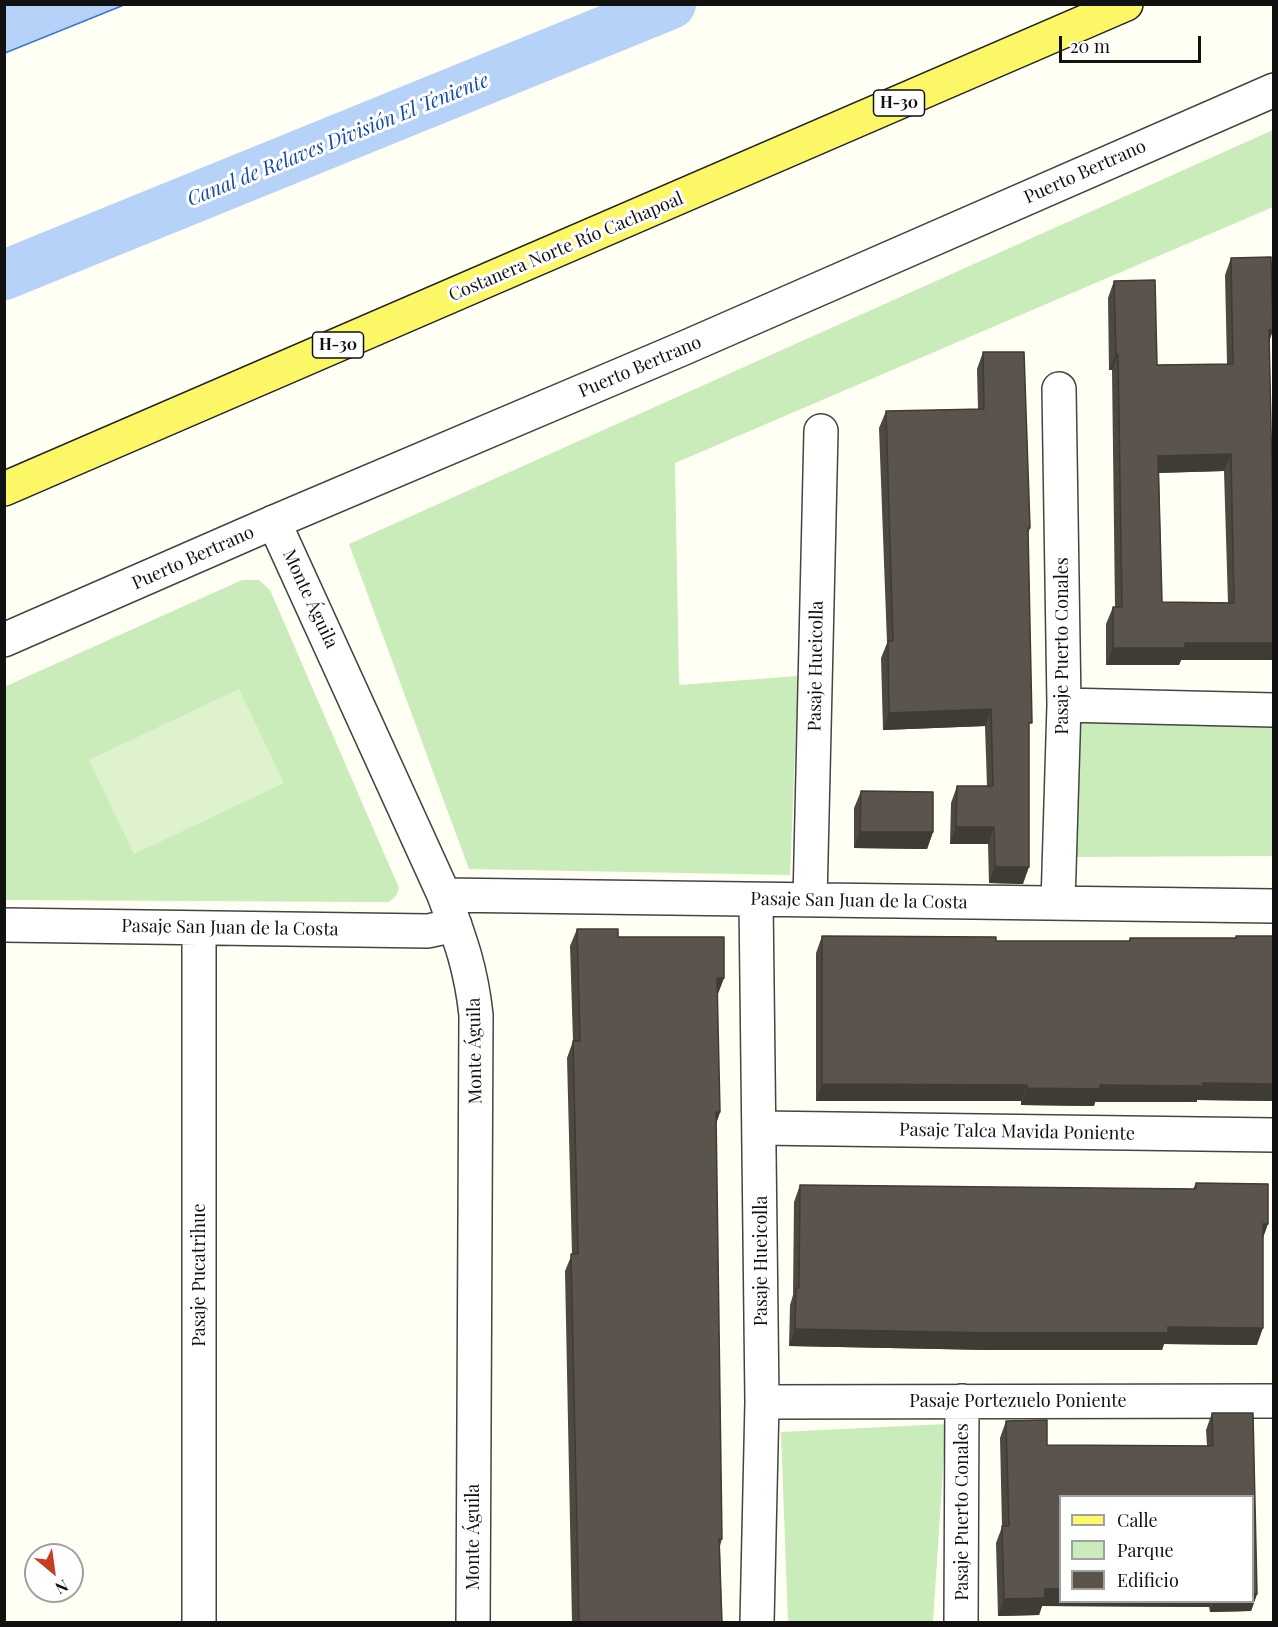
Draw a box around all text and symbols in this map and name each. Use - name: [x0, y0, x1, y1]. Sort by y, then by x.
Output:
- scale bar: [1062, 24, 1204, 62]
- text: 20 m: [1070, 34, 1110, 58]
- water label: Canal de Relaves División El Teniente: [184, 68, 492, 212]
- road number: H-30: [874, 90, 924, 116]
- street label: Puerto Bertrano: [1021, 135, 1149, 209]
- street label: Costanera Norte Río Cachapoal: [446, 188, 686, 306]
- street label: Puerto Bertrano: [575, 331, 705, 403]
- road number: H-30: [312, 332, 364, 358]
- street label: Puerto Bertrano: [129, 521, 257, 595]
- street label: Monte Águila: [278, 546, 342, 652]
- street label: Pasaje Puerto Conales: [1051, 557, 1073, 735]
- street label: Pasaje Hueicolla: [804, 600, 828, 732]
- street label: Pasaje San Juan de la Costa: [750, 888, 968, 914]
- street label: Pasaje San Juan de la Costa: [121, 915, 339, 941]
- street label: Monte Águila: [463, 998, 487, 1104]
- street label: Pasaje Talca Mavida Poniente: [899, 1119, 1135, 1145]
- street label: Pasaje Hueicolla: [750, 1196, 772, 1326]
- street label: Pasaje Pucatrihue: [188, 1203, 210, 1347]
- street label: Pasaje Portezuelo Poniente: [909, 1390, 1127, 1412]
- street label: Pasaje Puerto Conales: [951, 1423, 973, 1601]
- street label: Monte Águila: [462, 1484, 484, 1590]
- legend: [1059, 1495, 1254, 1603]
- text: Calle: [1117, 1508, 1158, 1532]
- text: Parque: [1117, 1538, 1174, 1562]
- north arrow: [24, 1543, 84, 1603]
- text: Edificio: [1117, 1568, 1179, 1592]
- text: N: [52, 1575, 72, 1599]

